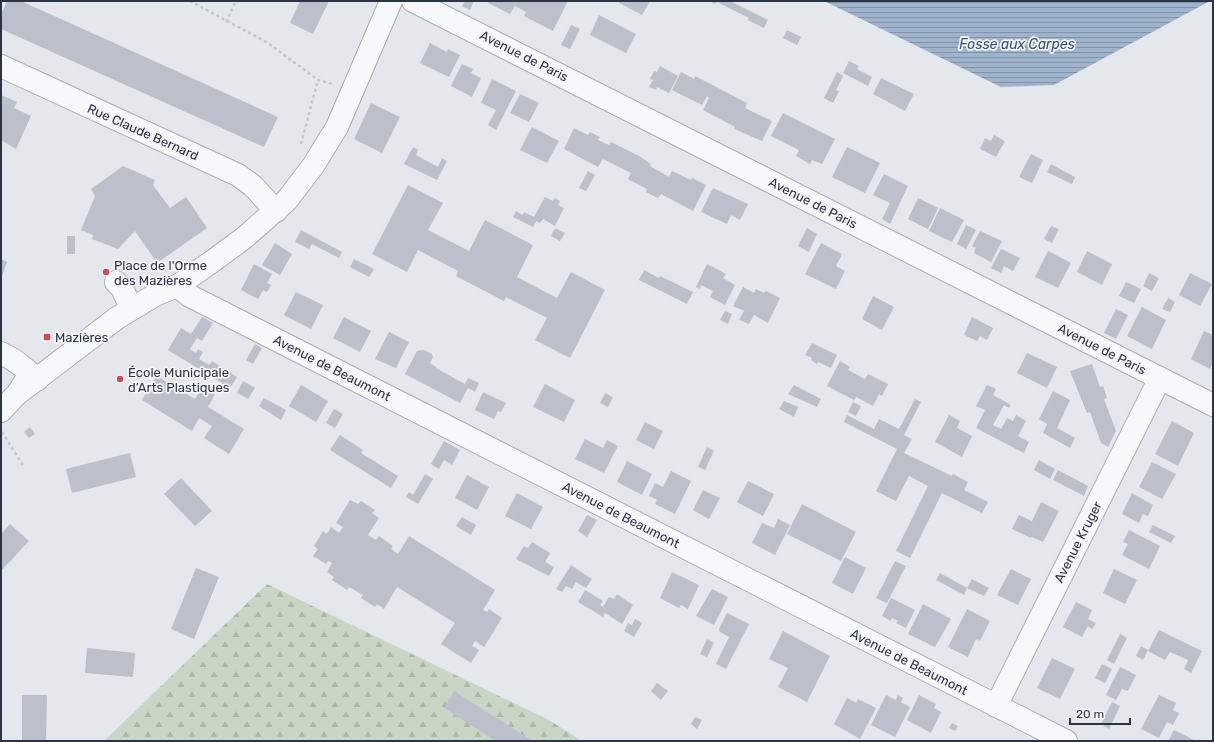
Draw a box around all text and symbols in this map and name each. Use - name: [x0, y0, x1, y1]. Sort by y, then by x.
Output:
- street label: Avenue de Paris: [477, 27, 571, 85]
- water label: Fosse aux Carpes: [959, 36, 1075, 53]
- street label: Rue Claude Bernard: [85, 101, 201, 163]
- street label: Avenue de Paris: [766, 174, 860, 232]
- place label: Place de l'Orme des Mazières: [114, 258, 207, 288]
- marker: Place de l'Orme des Mazières: [101, 267, 111, 277]
- street label: Avenue de Paris: [1055, 320, 1149, 378]
- place label: Mazières: [55, 330, 109, 345]
- marker: Mazières: [42, 332, 52, 342]
- street label: Avenue de Beaumont: [271, 332, 393, 404]
- place label: École Municipale d’Arts Plastiques: [128, 365, 230, 395]
- marker: École Municipale d’Arts Plastiques: [115, 374, 125, 384]
- street label: Avenue de Beaumont: [560, 479, 682, 551]
- street label: Avenue Kruger: [1051, 499, 1106, 586]
- street label: Avenue de Beaumont: [848, 626, 970, 698]
- scale bar: [1070, 700, 1130, 726]
- text: 20 m: [1076, 707, 1104, 721]

